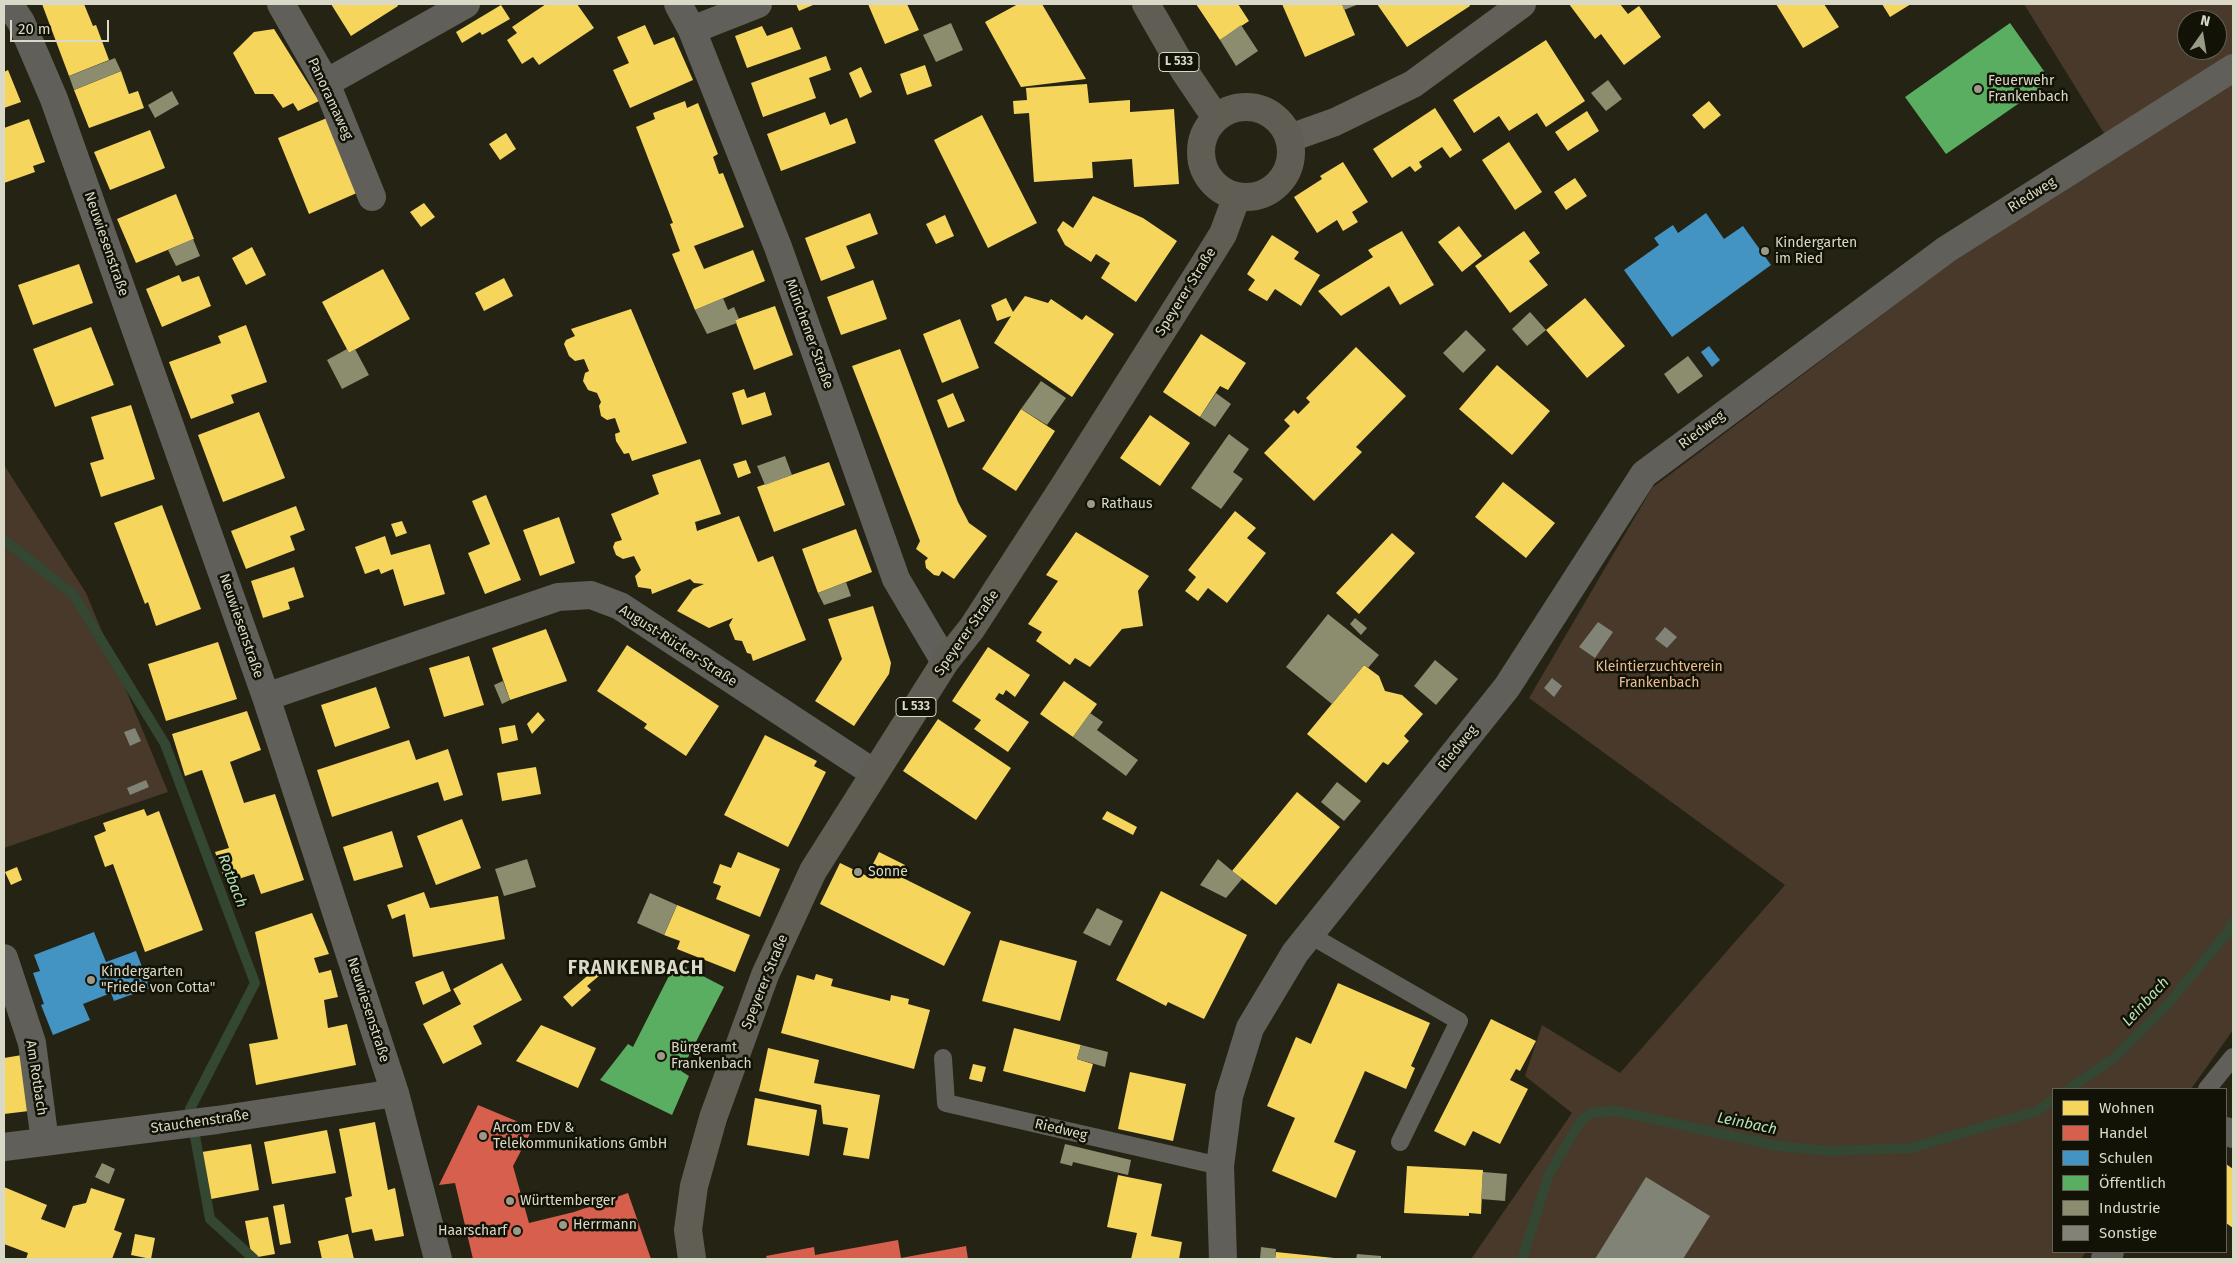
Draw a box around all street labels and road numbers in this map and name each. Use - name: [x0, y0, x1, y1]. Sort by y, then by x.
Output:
- road number: L 533: [1159, 52, 1199, 72]
- street label: Panoramaweg: [304, 55, 356, 143]
- street label: Riedweg: [2005, 174, 2059, 216]
- street label: Neuwiesenstraße: [80, 190, 132, 298]
- street label: Speyerer Straße: [1152, 245, 1220, 339]
- street label: Münchener Straße: [781, 277, 837, 391]
- street label: Riedweg: [1676, 407, 1728, 453]
- street label: Neuwiesenstraße: [215, 572, 267, 680]
- street label: Speyerer Straße: [931, 587, 1003, 679]
- street label: August-Rücker-Straße: [616, 602, 740, 690]
- road number: L 533: [896, 698, 936, 716]
- street label: Riedweg: [1435, 722, 1481, 774]
- street label: Speyerer Straße: [738, 932, 792, 1032]
- street label: Neuwiesenstraße: [343, 955, 393, 1065]
- street label: Am Rotbach: [22, 1039, 50, 1117]
- street label: Stauchenstraße: [150, 1107, 250, 1137]
- street label: Riedweg: [1033, 1116, 1089, 1144]

